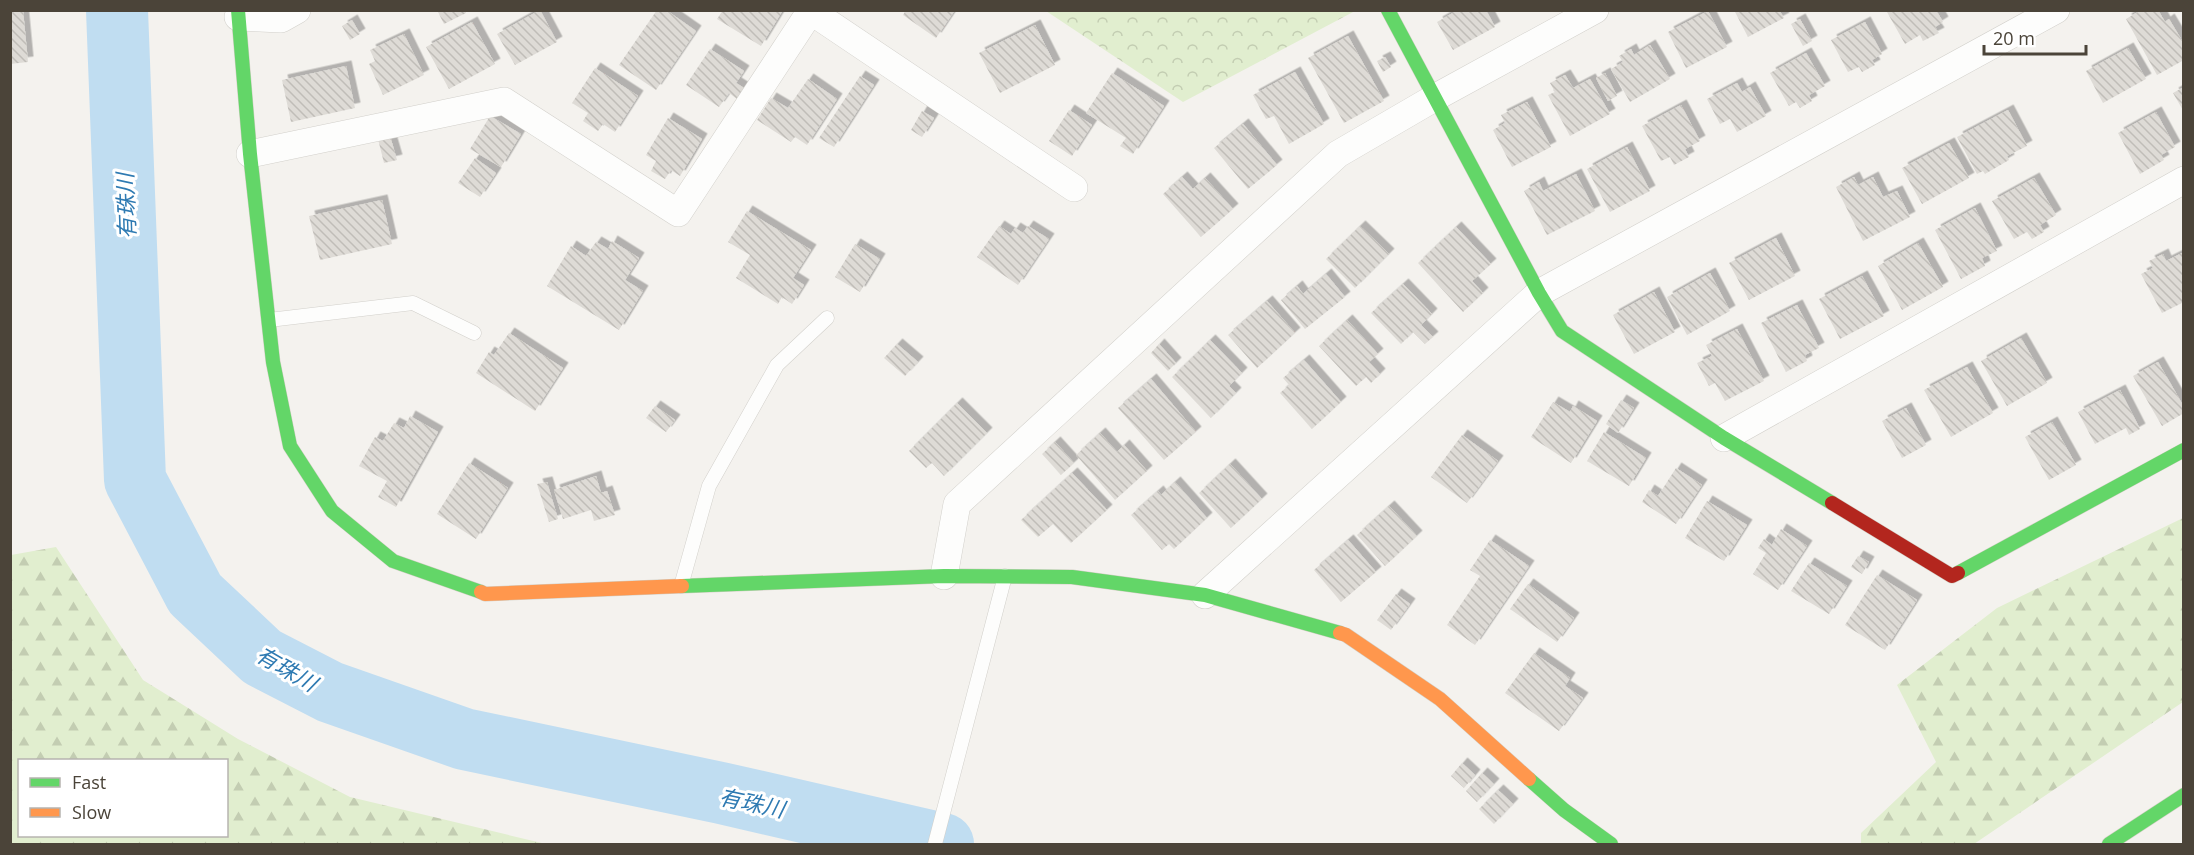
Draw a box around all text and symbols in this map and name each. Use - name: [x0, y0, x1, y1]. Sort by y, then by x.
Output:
- scale bar: [1984, 18, 2086, 56]
- text: 20 m: [1993, 26, 2035, 50]
- water label: 有珠川: [109, 171, 141, 240]
- water label: 有珠川: [251, 639, 325, 698]
- legend: [18, 759, 228, 837]
- text: Fast: [72, 770, 106, 794]
- water label: 有珠川: [717, 780, 789, 824]
- text: Slow: [72, 800, 111, 824]

